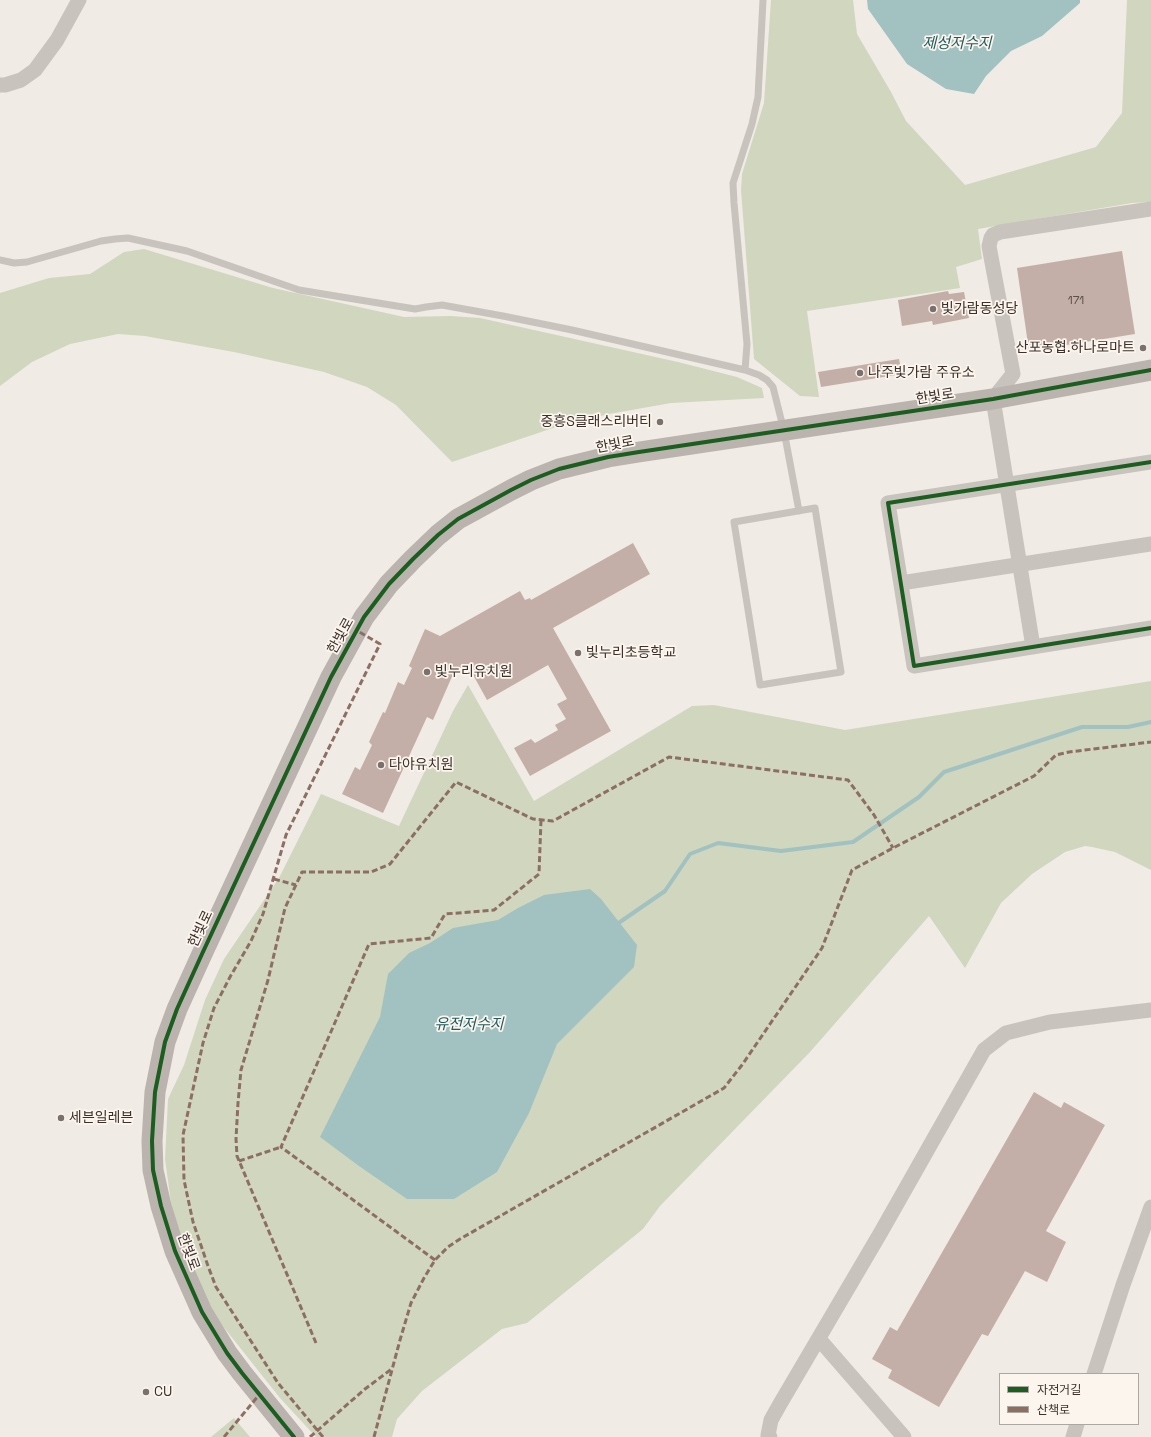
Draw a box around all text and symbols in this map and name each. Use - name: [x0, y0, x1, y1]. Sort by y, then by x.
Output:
- water label: 제성저수지: [923, 35, 991, 53]
- house number: 171: [1068, 294, 1084, 308]
- place label: 빛가람동성당: [941, 301, 1018, 317]
- marker: 빛가람동성당: [928, 304, 938, 314]
- place label: 산포농협.하나로마트: [1016, 340, 1135, 356]
- marker: 산포농협.하나로마트: [1138, 343, 1148, 353]
- place label: 나주빛가람 주유소: [868, 365, 975, 381]
- marker: 나주빛가람 주유소: [855, 368, 865, 378]
- street label: 한빛로: [915, 386, 955, 408]
- place label: 중흥S클래스리버티: [540, 414, 652, 430]
- marker: 중흥S클래스리버티: [655, 417, 665, 427]
- street label: 한빛로: [594, 433, 636, 457]
- street label: 한빛로: [324, 615, 358, 657]
- place label: 빛누리초등학교: [586, 645, 676, 661]
- marker: 빛누리초등학교: [573, 648, 583, 658]
- place label: 빛누리유치원: [435, 664, 512, 680]
- marker: 빛누리유치원: [422, 667, 432, 677]
- place label: 다야유치원: [389, 757, 453, 773]
- marker: 다야유치원: [376, 760, 386, 770]
- street label: 한빛로: [185, 908, 217, 950]
- water label: 유전저수지: [435, 1016, 503, 1034]
- place label: 세븐일레븐: [69, 1110, 133, 1126]
- marker: 세븐일레븐: [56, 1113, 66, 1123]
- street label: 한빛로: [173, 1231, 203, 1273]
- legend: [999, 1373, 1139, 1425]
- text: 자전거길: [1037, 1382, 1081, 1398]
- place label: CU: [154, 1384, 172, 1400]
- marker: CU: [141, 1387, 151, 1397]
- text: 산책로: [1037, 1402, 1070, 1418]

